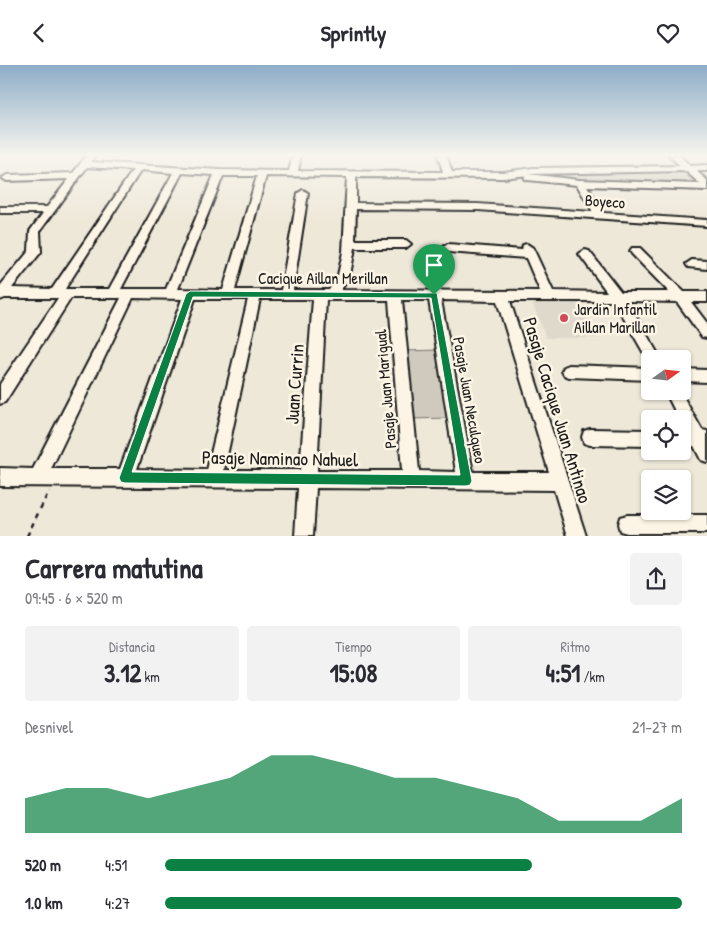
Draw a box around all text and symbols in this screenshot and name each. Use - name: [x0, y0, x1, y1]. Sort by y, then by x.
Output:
- text: Sprintly: [321, 18, 386, 48]
- icon: back: [25, 19, 53, 47]
- icon: heart: [654, 19, 682, 47]
- street label: Boyeco: [584, 189, 626, 213]
- pin: [413, 244, 455, 295]
- icon: arrive: [420, 251, 448, 279]
- street label: Cacique Aillan Merillan: [258, 267, 388, 289]
- place label: Jardin Infantil Aillan Marillan: [574, 298, 657, 338]
- marker: Jardin Infantil Aillan Marillan: [558, 312, 570, 324]
- street label: Pasaje Cacique Juan Antinao: [517, 314, 599, 506]
- street label: Pasaje Juan Marigual: [369, 328, 401, 449]
- street label: Pasaje Juan Neculqueo: [448, 335, 492, 466]
- street label: Juan Currin: [278, 343, 310, 425]
- north arrow: [641, 350, 691, 400]
- map controls: [641, 350, 691, 520]
- button: locate: [641, 410, 691, 460]
- street label: Pasaje Naminao Nahuel: [202, 444, 359, 472]
- button: layers: [641, 470, 691, 520]
- text: Carrera matutina: [25, 549, 203, 587]
- button: share: [630, 553, 682, 605]
- text: 09:45 · 6 × 520 m: [25, 587, 123, 609]
- text: Distancia: [109, 637, 155, 656]
- text: Tiempo: [335, 637, 372, 656]
- text: Ritmo: [560, 637, 590, 656]
- text: 3.12: [104, 656, 141, 690]
- text: 15:08: [330, 656, 377, 690]
- text: 4:51: [546, 656, 580, 690]
- text: km: [141, 667, 160, 686]
- text: /km: [580, 667, 605, 686]
- text: Desnivel: [25, 716, 73, 738]
- text: 21–27 m: [632, 716, 682, 738]
- text: 520 m: [25, 854, 61, 876]
- text: 4:51: [105, 854, 127, 876]
- text: 1.0 km: [25, 892, 63, 914]
- text: 4:27: [105, 892, 130, 914]

